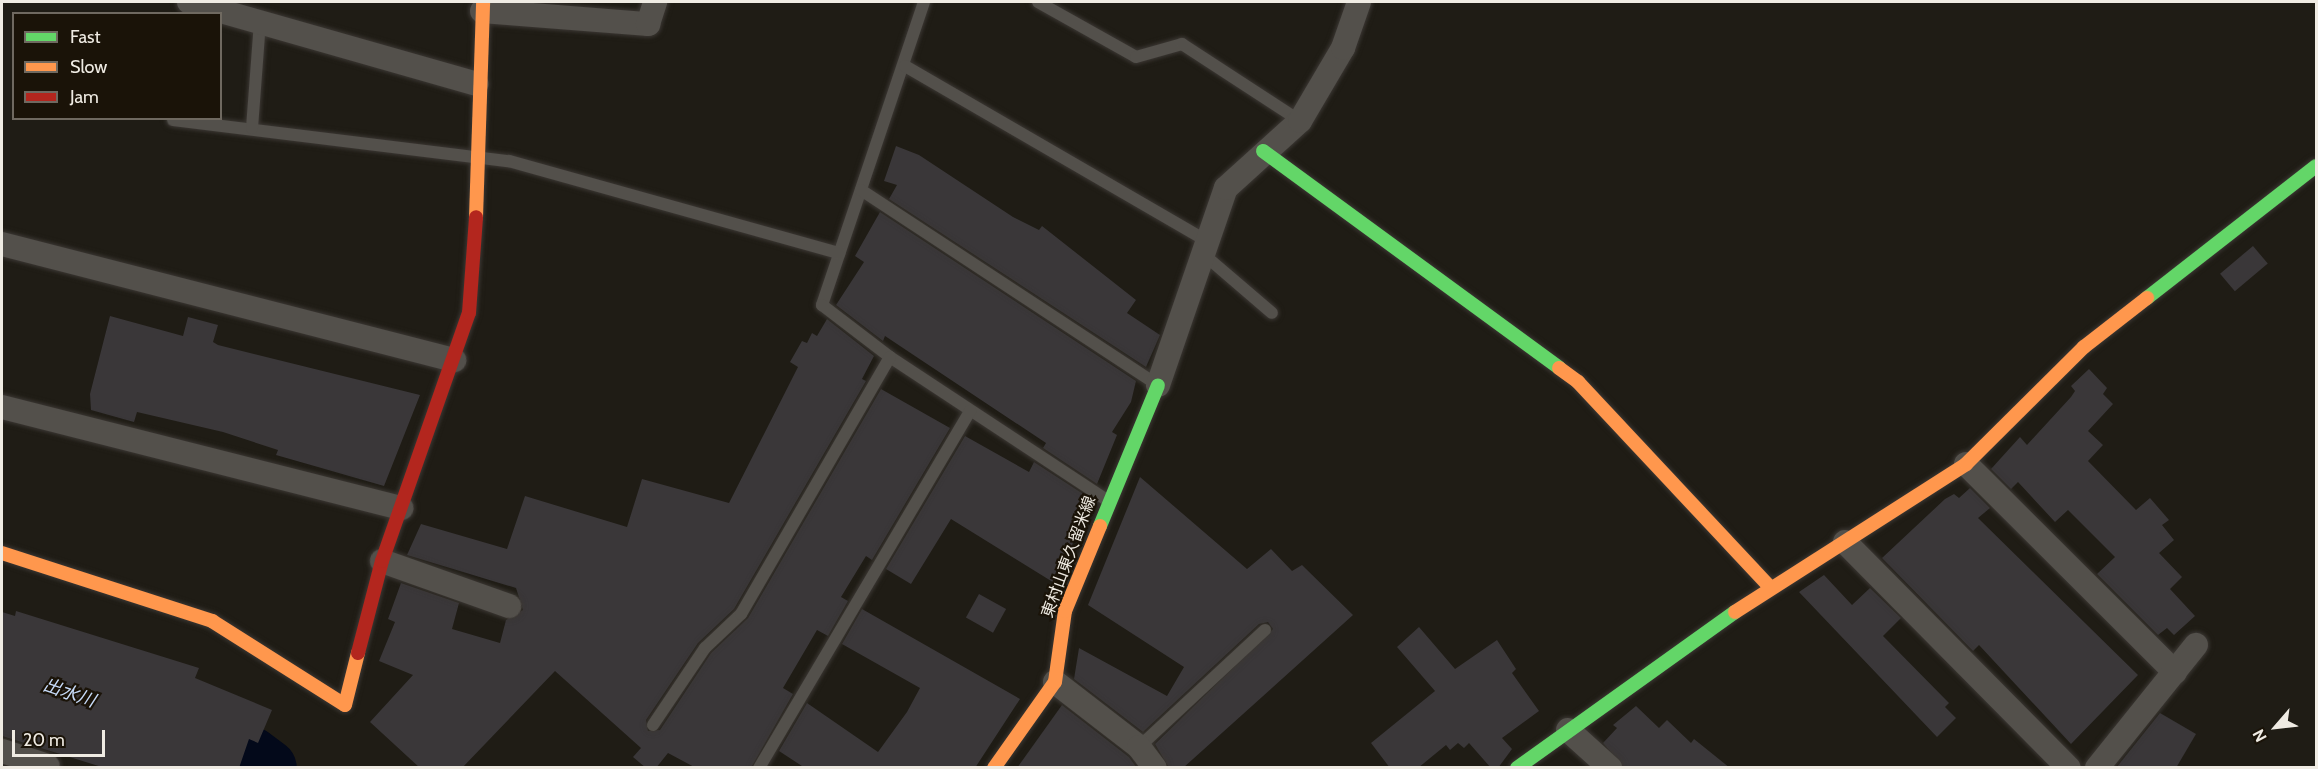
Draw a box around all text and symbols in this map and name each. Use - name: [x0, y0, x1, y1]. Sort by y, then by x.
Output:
- legend: [12, 12, 222, 120]
- text: Fast: [70, 26, 101, 48]
- text: Slow: [70, 56, 107, 78]
- text: Jam: [70, 86, 99, 108]
- street label: 東村山東久留米線: [1038, 494, 1100, 620]
- water label: 出水川: [40, 674, 98, 712]
- north arrow: [2246, 697, 2306, 757]
- scale bar: [15, 718, 108, 756]
- text: N: [2249, 726, 2271, 745]
- text: 20 m: [23, 729, 65, 751]

